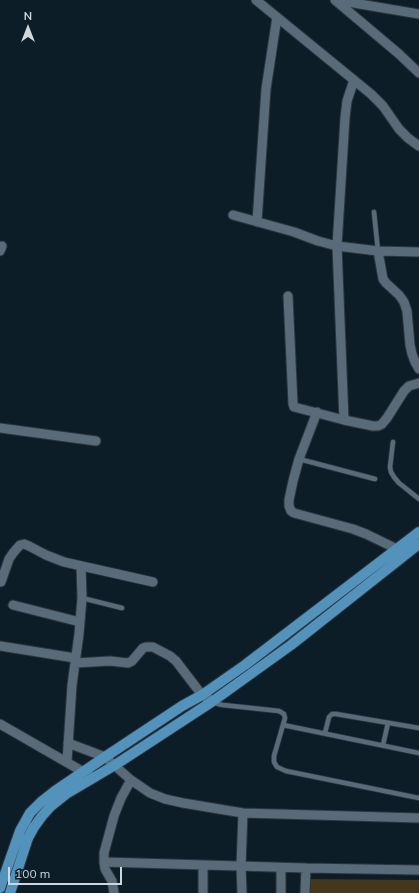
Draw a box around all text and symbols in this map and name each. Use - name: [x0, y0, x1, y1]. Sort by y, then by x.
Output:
- north arrow: [8, 8, 48, 48]
- text: N: [24, 9, 32, 23]
- scale bar: [10, 859, 124, 885]
- text: 100 m: [15, 866, 50, 881]

